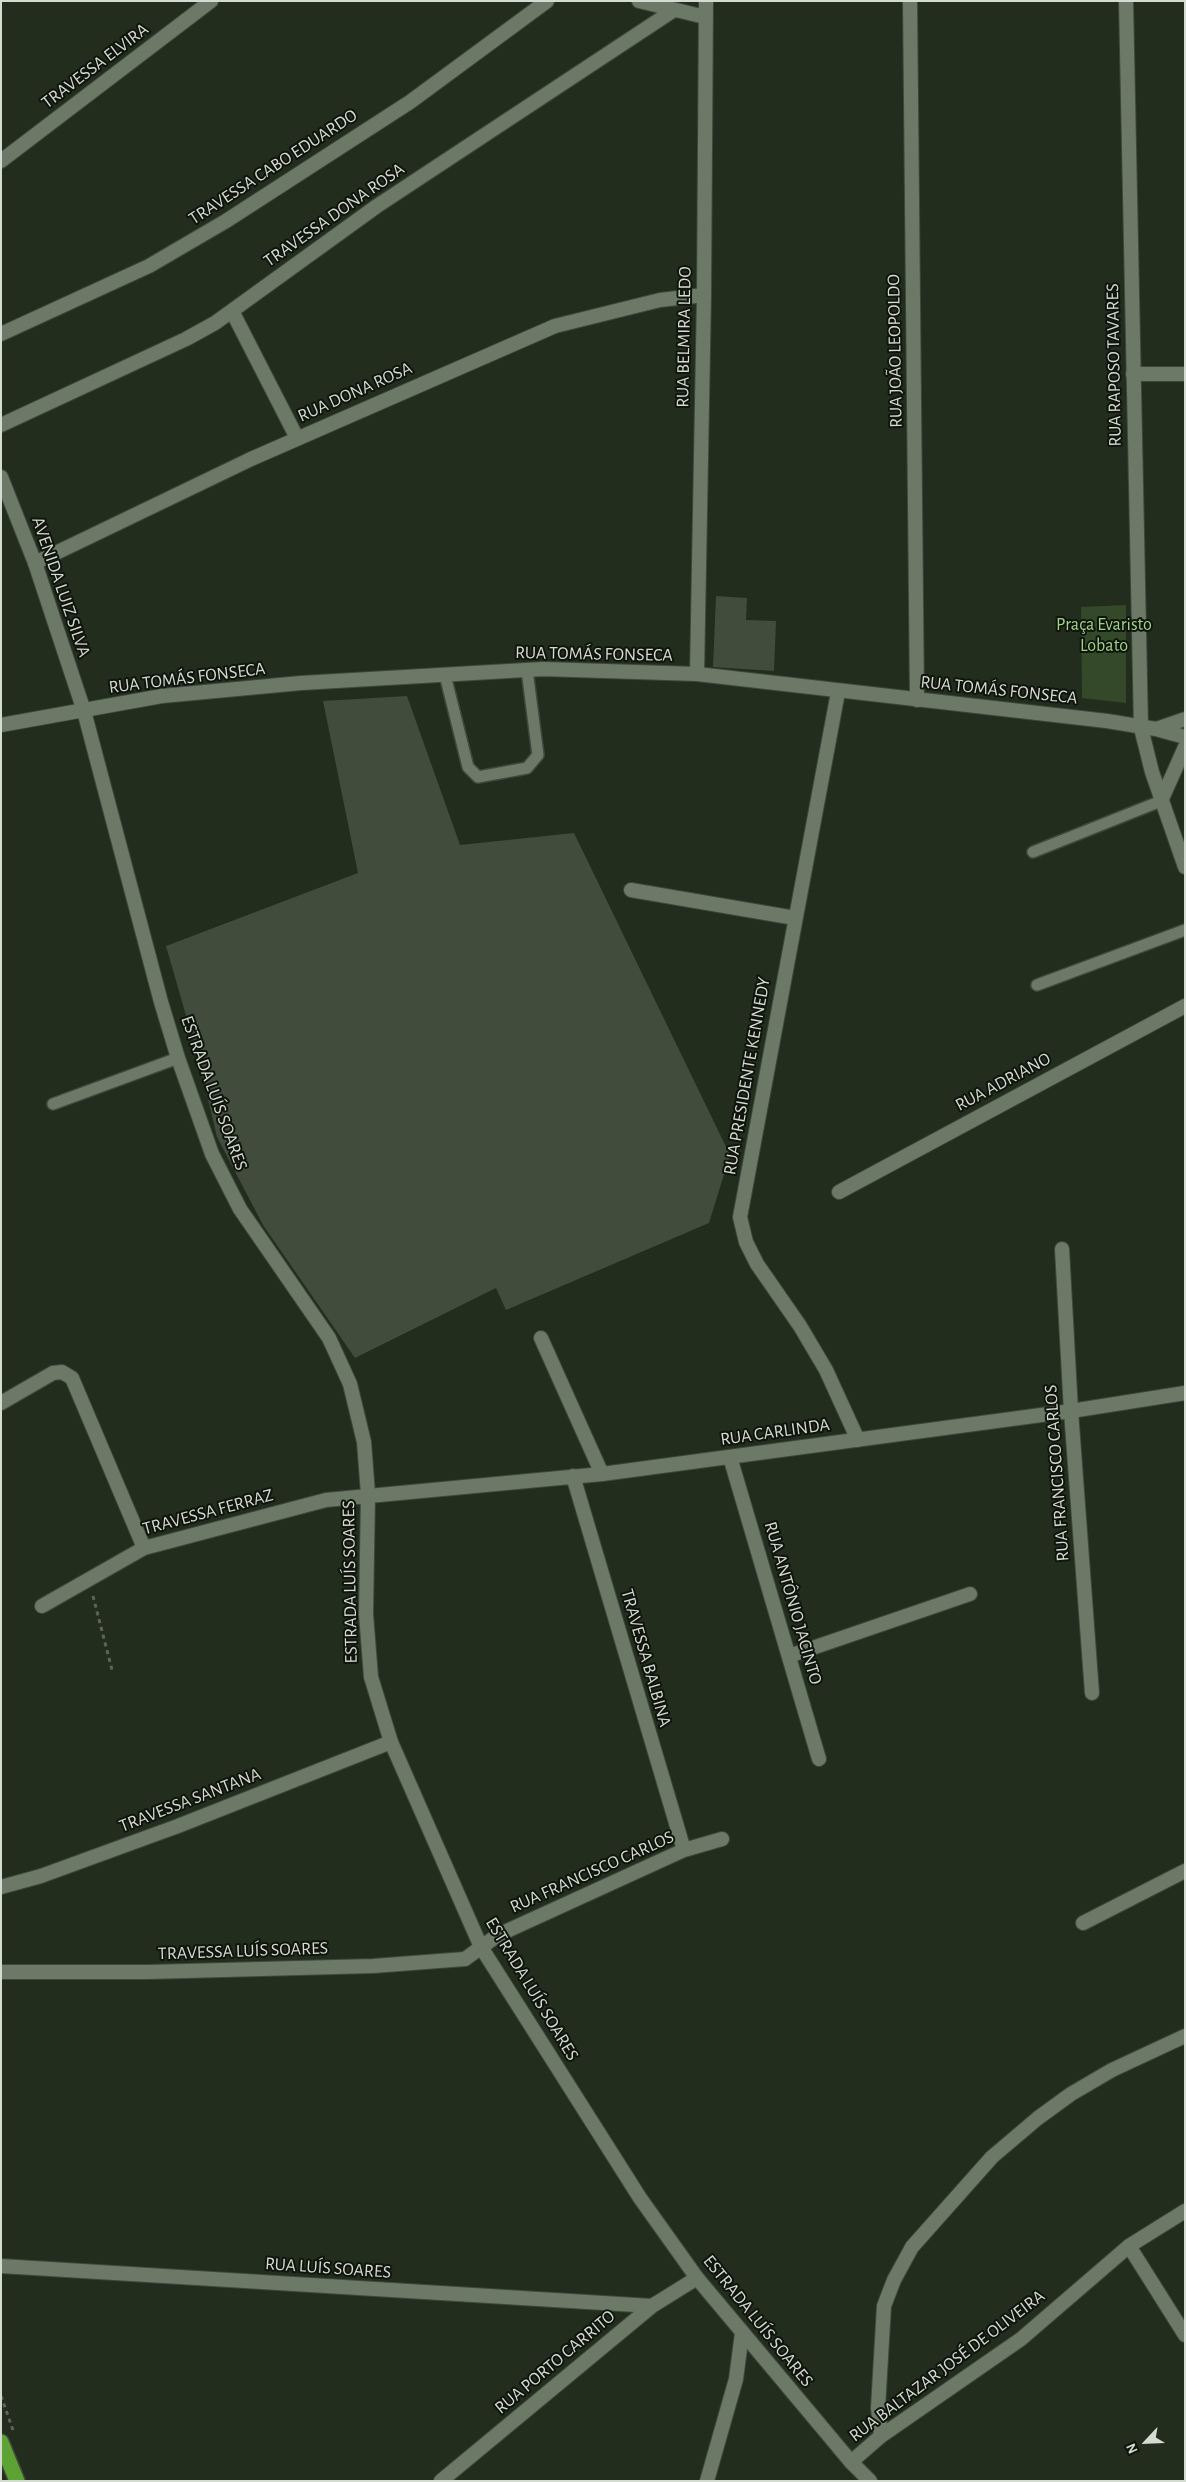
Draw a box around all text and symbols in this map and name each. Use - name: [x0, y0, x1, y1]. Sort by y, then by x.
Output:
- street label: TRAVESSA ELVIRA: [37, 19, 153, 113]
- street label: TRAVESSA CABO EDUARDO: [185, 104, 361, 230]
- street label: TRAVESSA DONA ROSA: [259, 158, 409, 272]
- street label: RUA BELMIRA LEDO: [672, 266, 696, 408]
- street label: RUA JOÃO LEOPOLDO: [883, 274, 907, 428]
- street label: RUA RAPOSO TAVARES: [1102, 283, 1126, 447]
- street label: RUA DONA ROSA: [295, 357, 415, 427]
- street label: AVENIDA LUIZ SILVA: [27, 514, 95, 660]
- park label: Praça Evaristo Lobato: [1056, 614, 1152, 656]
- street label: RUA TOMÁS FONSECA: [515, 642, 673, 666]
- street label: RUA TOMÁS FONSECA: [107, 658, 267, 698]
- street label: RUA TOMÁS FONSECA: [919, 671, 1079, 709]
- street label: RUA PRESIDENTE KENNEDY: [719, 975, 775, 1177]
- street label: ESTRADA LUÍS SOARES: [176, 1013, 252, 1173]
- street label: RUA ADRIANO: [952, 1048, 1054, 1116]
- street label: RUA FRANCISCO CARLOS: [1040, 1384, 1074, 1562]
- street label: RUA CARLINDA: [719, 1414, 831, 1450]
- street label: TRAVESSA FERRAZ: [140, 1484, 276, 1540]
- street label: ESTRADA LUÍS SOARES: [338, 1500, 362, 1664]
- street label: RUA ANTÔNIO JACINTO: [759, 1519, 827, 1687]
- street label: TRAVESSA BALBINA: [616, 1586, 676, 1730]
- street label: TRAVESSA SANTANA: [116, 1763, 264, 1837]
- street label: RUA FRANCISCO CARLOS: [507, 1826, 677, 1918]
- street label: ESTRADA LUÍS SOARES: [481, 1914, 583, 2064]
- street label: TRAVESSA LUÍS SOARES: [158, 1937, 328, 1965]
- street label: ESTRADA LUÍS SOARES: [698, 2251, 818, 2391]
- street label: RUA LUÍS SOARES: [264, 2253, 392, 2283]
- street label: RUA BALTAZAR JOSÉ DE OLIVEIRA: [845, 2285, 1049, 2447]
- street label: RUA PORTO CARRITO: [490, 2305, 620, 2419]
- north arrow: [1121, 2417, 1171, 2467]
- text: N: [1124, 2441, 1141, 2456]

